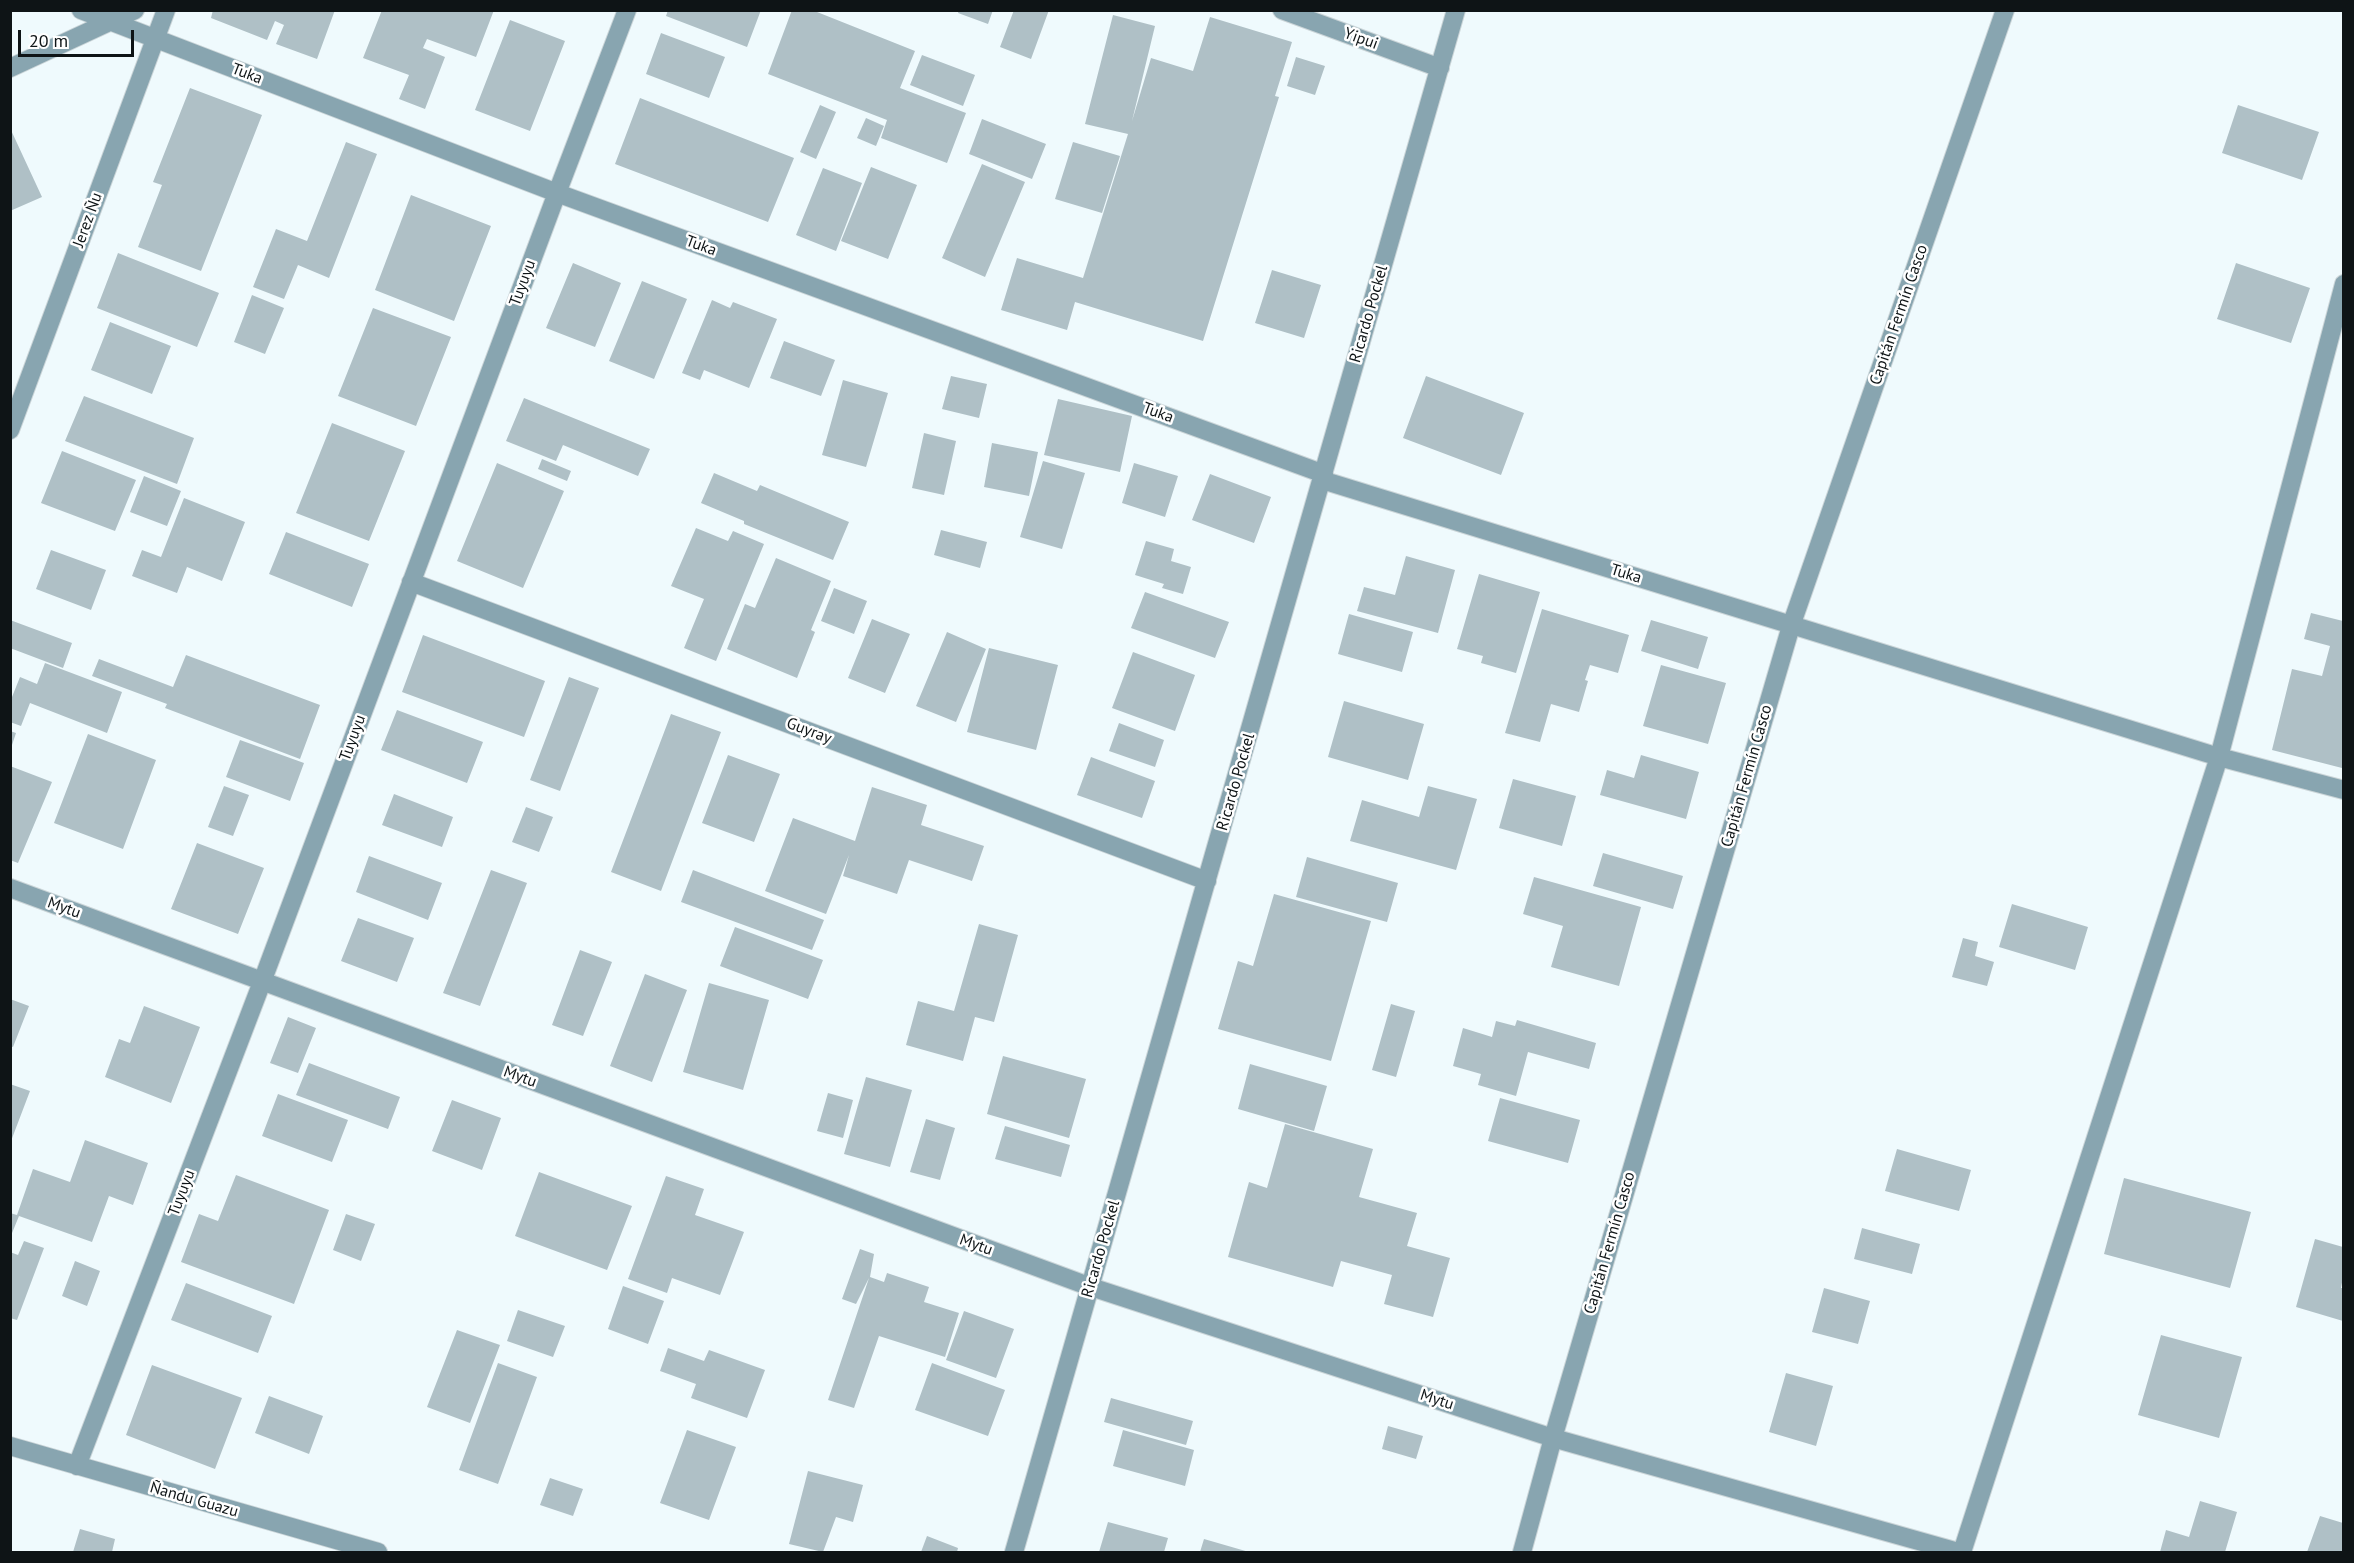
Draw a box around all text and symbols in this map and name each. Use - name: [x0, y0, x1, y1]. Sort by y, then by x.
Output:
- scale bar: [21, 18, 136, 56]
- street label: Yipui: [1341, 24, 1381, 54]
- text: 20 m: [29, 29, 68, 52]
- street label: Tuka: [229, 59, 265, 89]
- street label: Jerez Ñu: [69, 190, 107, 250]
- street label: Tuka: [683, 232, 719, 260]
- street label: Capitán Fermín Casco: [1866, 242, 1932, 388]
- street label: Tuyuyu: [506, 257, 540, 309]
- street label: Ricardo Pockel: [1346, 263, 1392, 365]
- street label: Tuka: [1140, 399, 1176, 427]
- street label: Tuka: [1608, 560, 1644, 588]
- street label: Capitán Fermín Casco: [1717, 703, 1777, 849]
- street label: Tuyuyu: [336, 712, 370, 764]
- street label: Guyray: [784, 714, 834, 748]
- street label: Ricardo Pockel: [1213, 731, 1259, 833]
- street label: Mytu: [45, 893, 83, 923]
- street label: Mytu: [501, 1062, 539, 1092]
- street label: Tuyuyu: [164, 1167, 200, 1219]
- street label: Capitán Fermín Casco: [1580, 1170, 1640, 1316]
- street label: Ricardo Pockel: [1078, 1198, 1124, 1300]
- street label: Mytu: [957, 1230, 995, 1260]
- street label: Mytu: [1418, 1386, 1456, 1414]
- street label: Ñandu Guazu: [148, 1478, 240, 1522]

